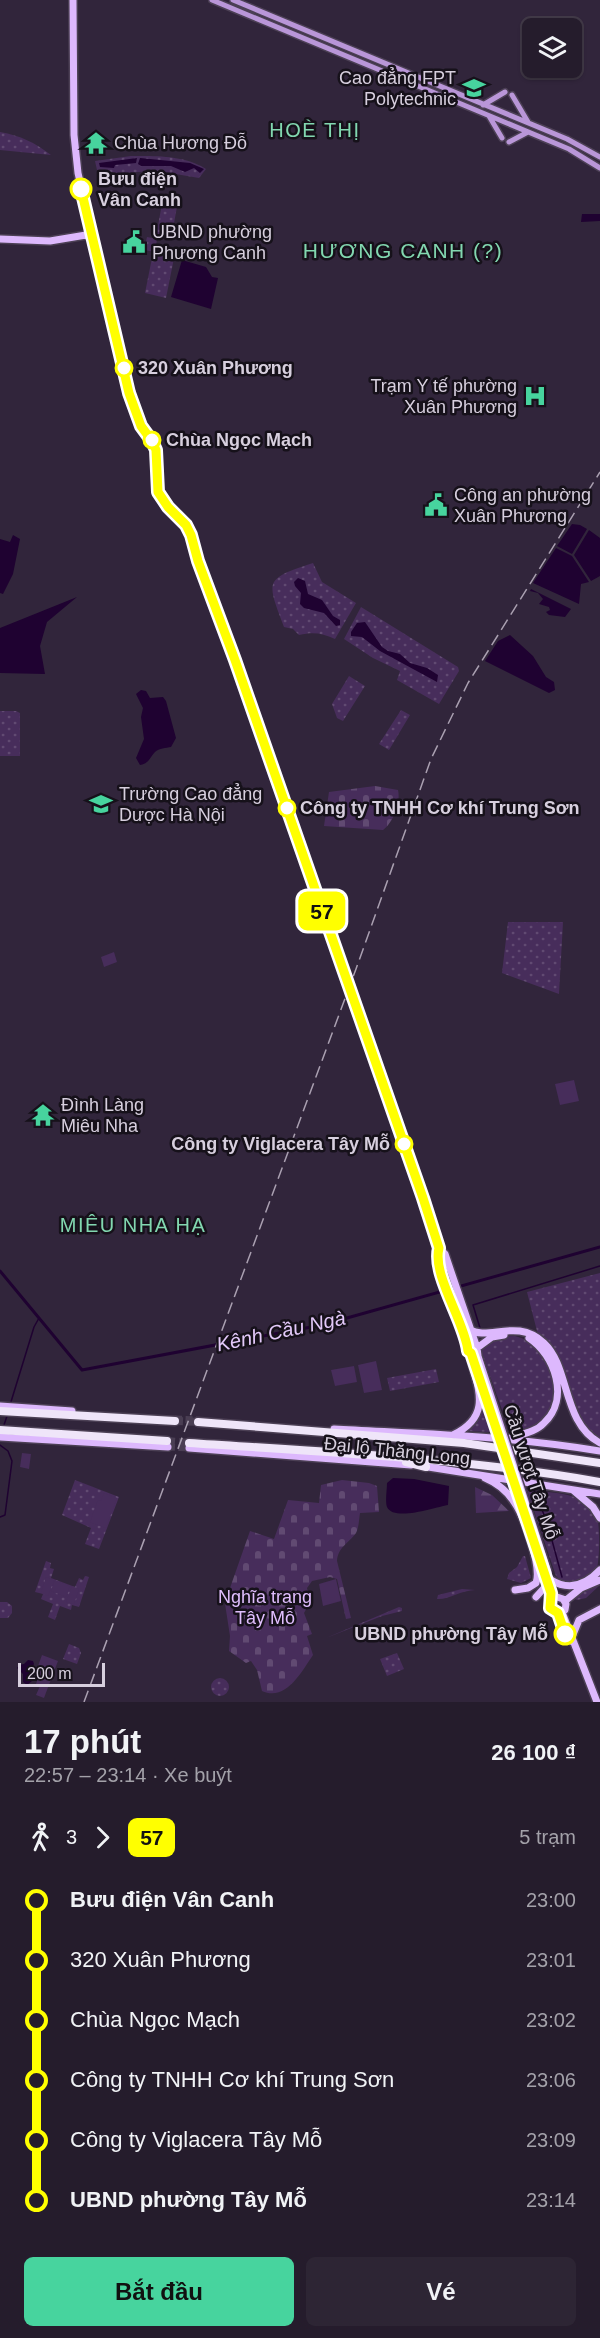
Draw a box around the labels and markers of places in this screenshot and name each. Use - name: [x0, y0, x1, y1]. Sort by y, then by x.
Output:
- place label: Cao đẳng FPT Polytechnic: [339, 67, 456, 109]
- school or university icon: Cao đẳng FPT Polytechnic: [461, 75, 487, 101]
- temple icon: Chùa Hương Đỗ: [83, 130, 109, 156]
- place label: Chùa Hương Đỗ: [114, 132, 247, 153]
- place label: Bưu điện Vân Canh: [98, 169, 181, 210]
- marker: Bưu điện Vân Canh: [70, 178, 92, 200]
- place label: UBND phường Phương Canh: [152, 222, 272, 263]
- public building icon: UBND phường Phương Canh: [121, 229, 147, 255]
- place label: 320 Xuân Phương: [138, 358, 293, 378]
- marker: 320 Xuân Phương: [115, 359, 133, 377]
- place label: Trạm Y tế phường Xuân Phương: [370, 376, 517, 417]
- hospital icon: Trạm Y tế phường Xuân Phương: [522, 383, 548, 409]
- place label: Chùa Ngọc Mạch: [166, 430, 312, 450]
- marker: Chùa Ngọc Mạch: [143, 431, 161, 449]
- place label: Công an phường Xuân Phương: [454, 485, 591, 526]
- public building icon: Công an phường Xuân Phương: [423, 492, 449, 518]
- place label: Trường Cao đẳng Dược Hà Nội: [119, 783, 262, 825]
- school or university icon: Trường Cao đẳng Dược Hà Nội: [88, 791, 114, 817]
- place label: Công ty TNHH Cơ khí Trung Sơn: [300, 798, 580, 818]
- marker: Công ty TNHH Cơ khí Trung Sơn: [278, 799, 296, 817]
- place label: Đình Làng Miêu Nha: [61, 1095, 144, 1136]
- temple icon: Đình Làng Miêu Nha: [30, 1102, 56, 1128]
- place label: Công ty Viglacera Tây Mỗ: [171, 1133, 390, 1154]
- marker: Công ty Viglacera Tây Mỗ: [395, 1135, 413, 1153]
- place label: UBND phường Tây Mỗ: [354, 1623, 548, 1644]
- marker: UBND phường Tây Mỗ: [554, 1623, 576, 1645]

